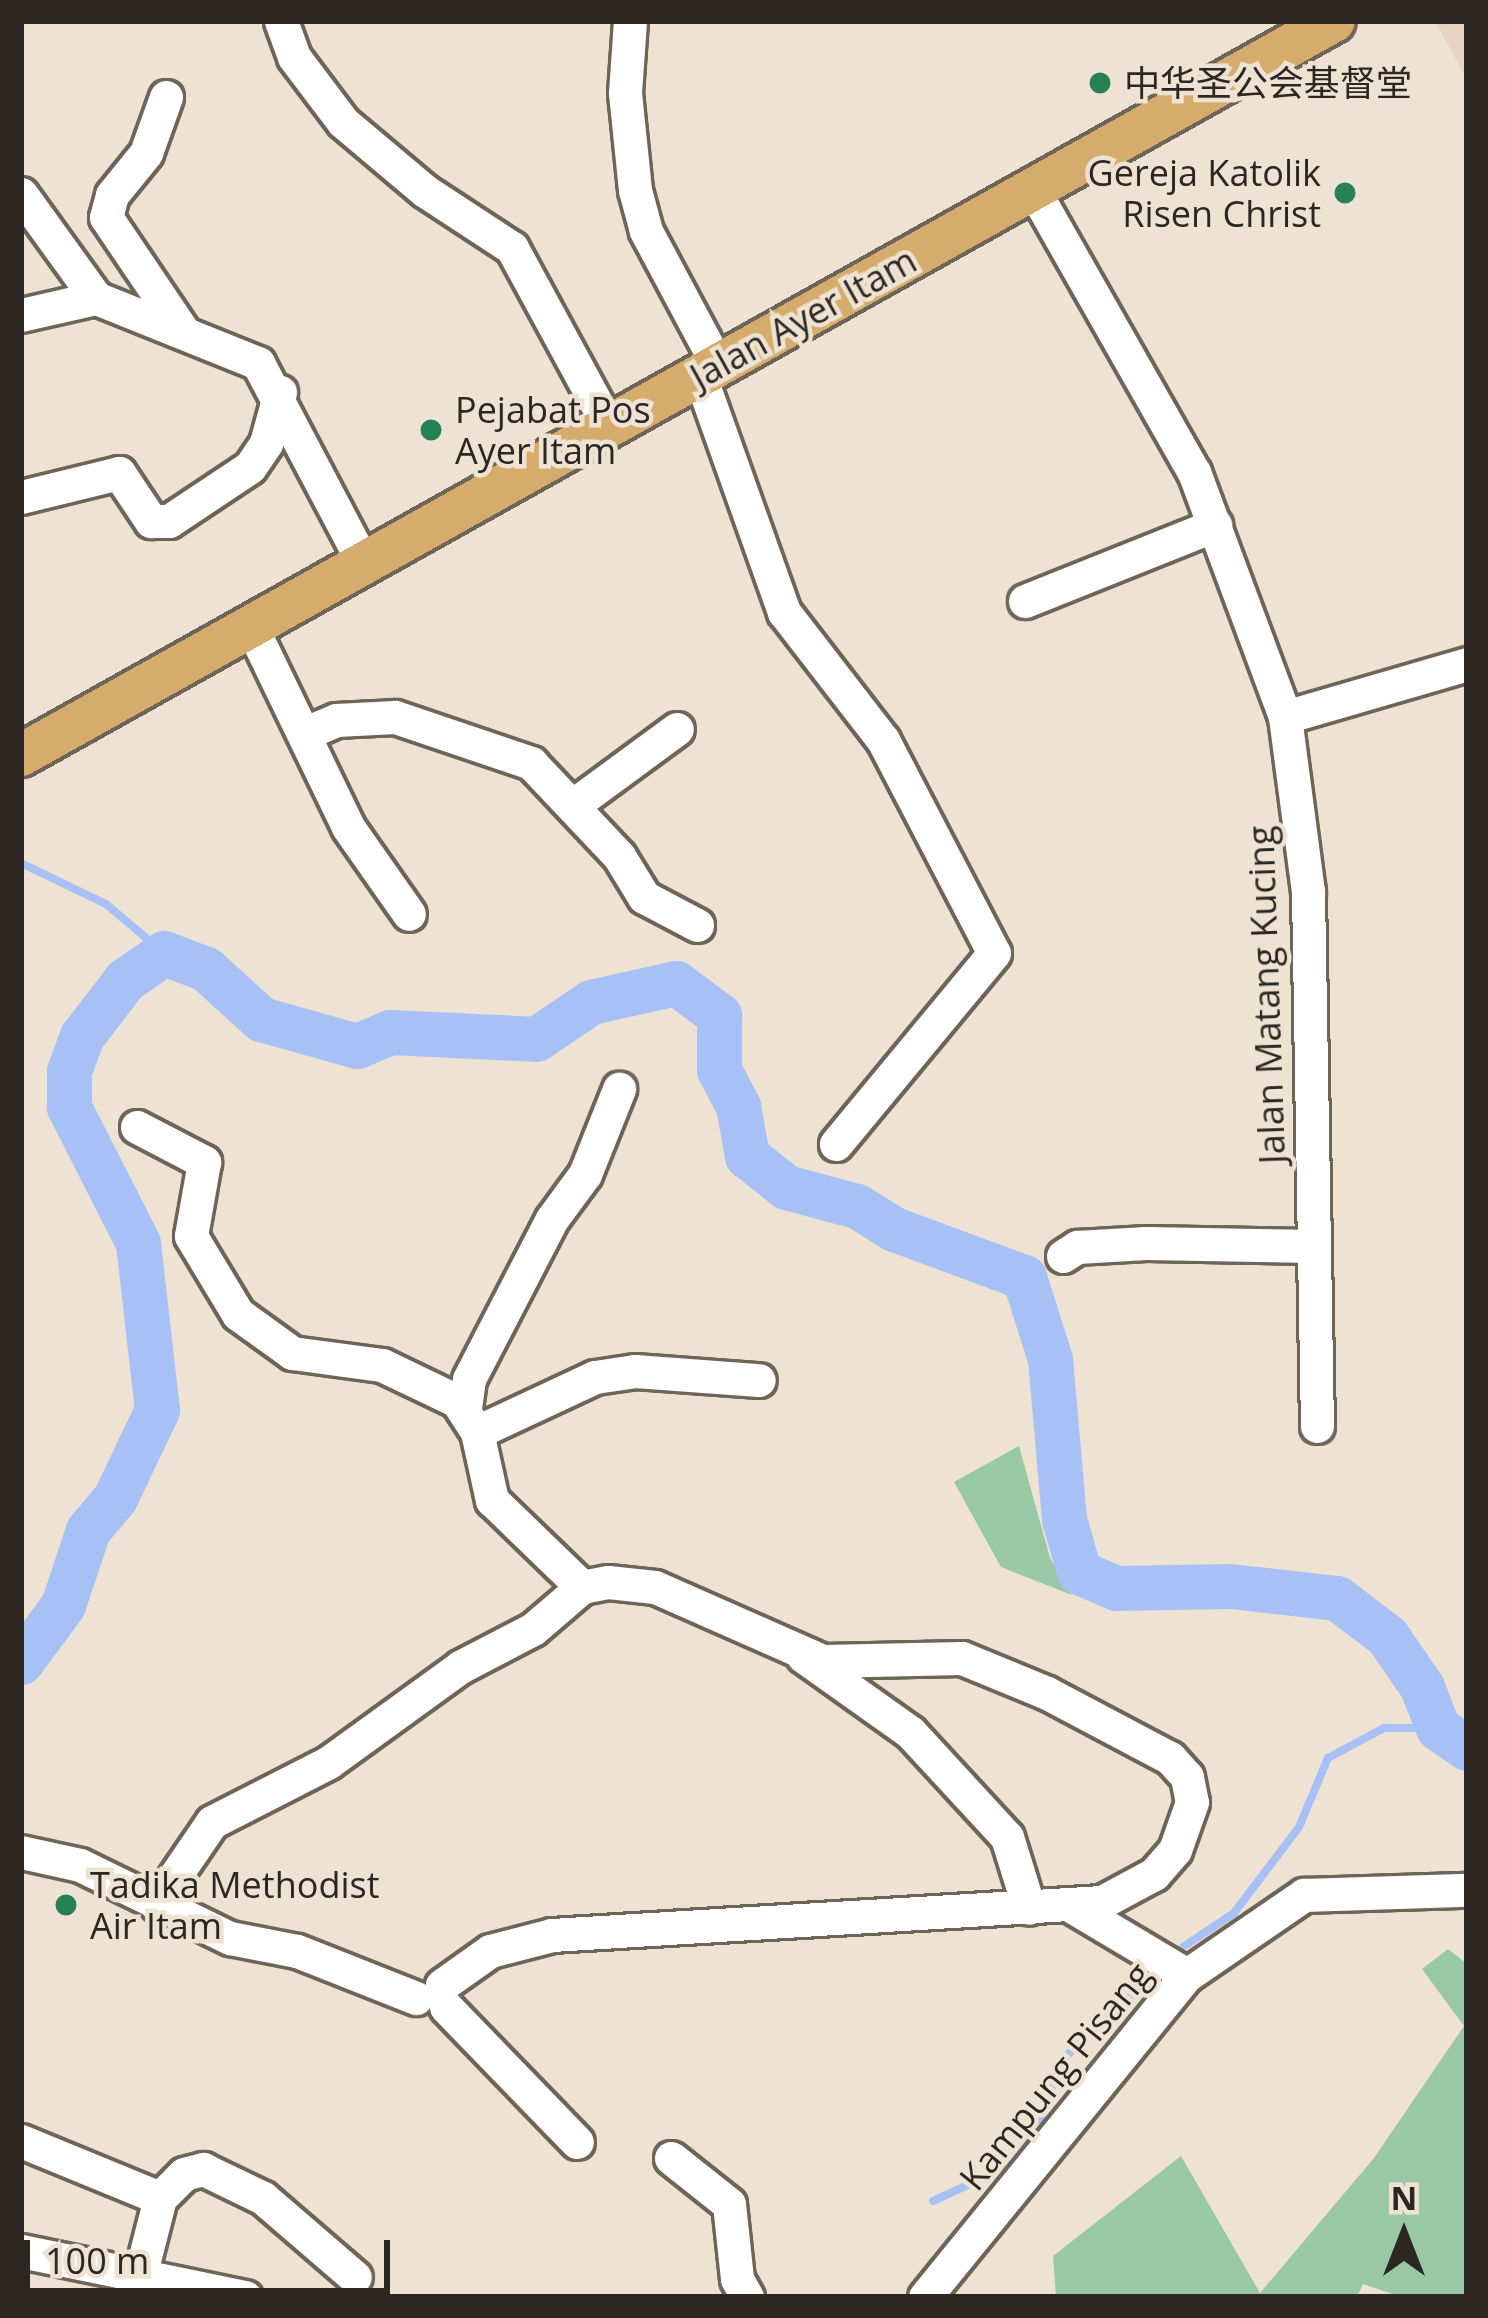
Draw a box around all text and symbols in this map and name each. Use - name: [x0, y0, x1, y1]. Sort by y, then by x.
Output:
- place label: 中华圣公会基督堂: [1124, 61, 1412, 105]
- marker: 中华圣公会基督堂: [1087, 70, 1113, 96]
- place label: Gereja Katolik Risen Christ: [1088, 150, 1321, 235]
- marker: Gereja Katolik Risen Christ: [1332, 180, 1358, 206]
- street label: Jalan Ayer Itam: [683, 238, 923, 398]
- place label: Pejabat Pos Ayer Itam: [455, 387, 651, 472]
- marker: Pejabat Pos Ayer Itam: [418, 417, 444, 443]
- street label: Jalan Matang Kucing: [1239, 825, 1293, 1165]
- place label: Tadika Methodist Air Itam: [90, 1862, 379, 1947]
- marker: Tadika Methodist Air Itam: [53, 1892, 79, 1918]
- street label: Kampung Pisang: [950, 1954, 1160, 2198]
- north arrow: [1344, 2174, 1464, 2294]
- text: N: [1391, 2175, 1417, 2220]
- scale bar: [30, 2216, 396, 2290]
- text: 100 m: [45, 2236, 149, 2285]

